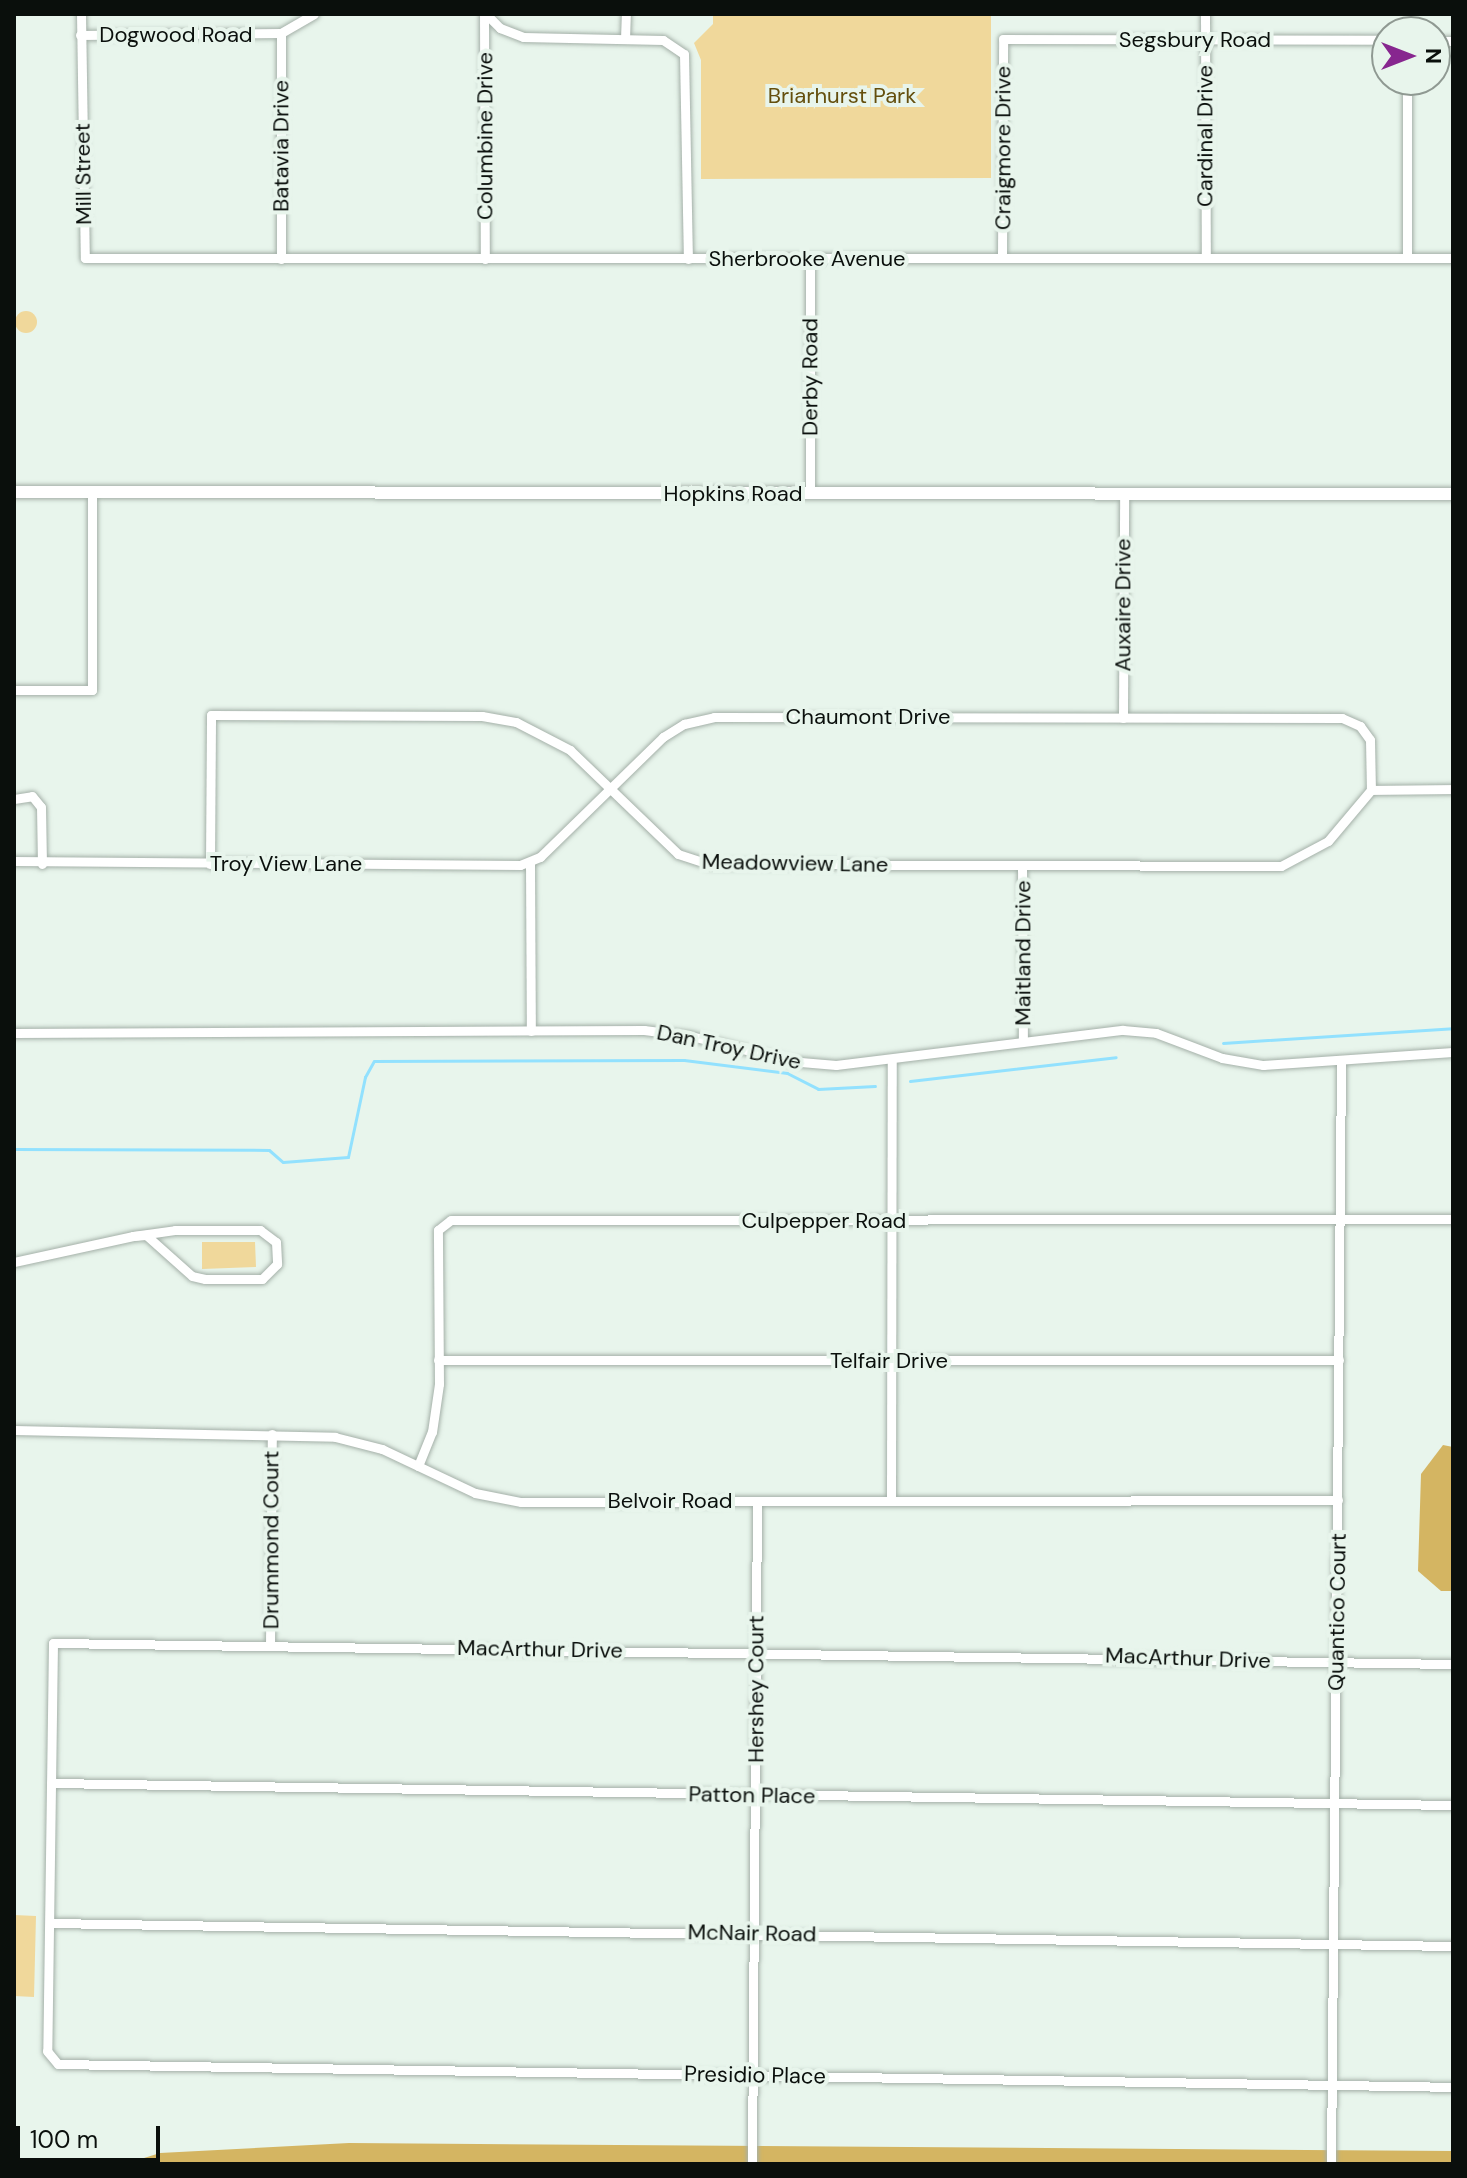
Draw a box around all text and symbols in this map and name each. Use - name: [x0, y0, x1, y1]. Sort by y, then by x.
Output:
- north arrow: [1371, 16, 1451, 96]
- street label: Dogwood Road: [99, 22, 253, 48]
- street label: Segsbury Road: [1119, 27, 1271, 53]
- text: N: [1419, 48, 1448, 64]
- street label: Columbine Drive: [472, 52, 498, 220]
- street label: Cardinal Drive: [1192, 65, 1218, 207]
- street label: Craigmore Drive: [990, 66, 1016, 230]
- street label: Batavia Drive: [268, 80, 294, 212]
- park label: Briarhurst Park: [768, 83, 916, 109]
- street label: Mill Street: [69, 123, 97, 225]
- street label: Sherbrooke Avenue: [708, 246, 906, 272]
- street label: Derby Road: [797, 318, 823, 436]
- street label: Hopkins Road: [664, 481, 802, 507]
- street label: Auxaire Drive: [1110, 538, 1136, 672]
- street label: Chaumont Drive: [786, 704, 950, 730]
- street label: Meadowview Lane: [702, 848, 888, 878]
- street label: Troy View Lane: [210, 851, 362, 877]
- street label: Maitland Drive: [1010, 880, 1036, 1026]
- street label: Dan Troy Drive: [654, 1019, 804, 1075]
- street label: Culpepper Road: [742, 1208, 906, 1234]
- street label: Telfair Drive: [830, 1348, 948, 1374]
- street label: Drummond Court: [258, 1451, 284, 1629]
- street label: Belvoir Road: [607, 1488, 733, 1514]
- street label: Quantico Court: [1322, 1533, 1352, 1691]
- street label: Hershey Court: [743, 1615, 769, 1763]
- street label: MacArthur Drive: [457, 1634, 623, 1664]
- street label: MacArthur Drive: [1105, 1642, 1271, 1674]
- street label: Patton Place: [688, 1781, 816, 1809]
- street label: McNair Road: [687, 1919, 817, 1947]
- street label: Presidio Place: [684, 2061, 826, 2089]
- scale bar: [20, 2110, 164, 2160]
- text: 100 m: [30, 2124, 98, 2155]

